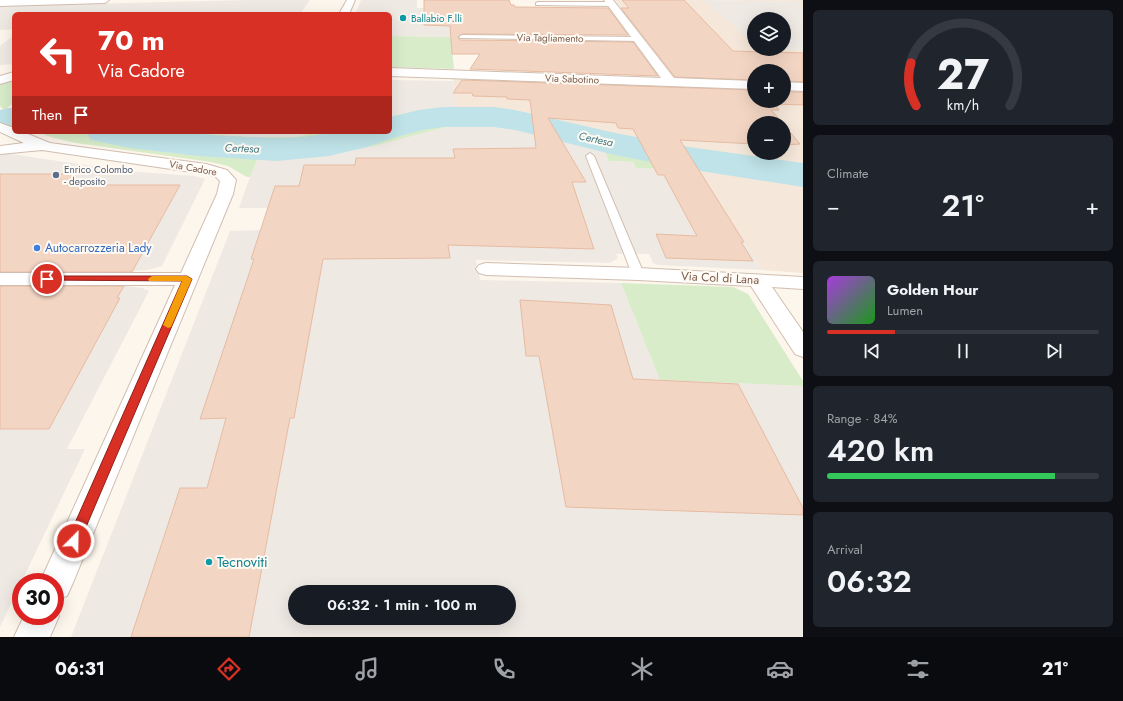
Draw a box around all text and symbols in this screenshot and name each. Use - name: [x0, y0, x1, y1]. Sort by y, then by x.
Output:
- place label: Ballabio F.lli: [411, 11, 462, 26]
- map controls: [747, 12, 791, 160]
- button: layers: [747, 12, 791, 56]
- marker: Ballabio F.lli: [398, 13, 408, 23]
- text: 70 m: [98, 20, 165, 61]
- icon: left: [32, 28, 84, 80]
- street label: Via Tagliamento: [516, 30, 584, 46]
- text: 27: [937, 44, 989, 105]
- text: Via Cadore: [98, 58, 185, 84]
- button: +: [747, 64, 791, 108]
- street label: Via Sabotino: [545, 71, 600, 87]
- text: km/h: [947, 94, 979, 114]
- text: Then: [32, 104, 62, 126]
- icon: arrive: [70, 104, 92, 126]
- button: −: [747, 116, 791, 160]
- water label: Certesa: [577, 128, 615, 150]
- water label: Certesa: [224, 139, 260, 157]
- street label: Via Cadore: [168, 156, 218, 180]
- place label: Enrico Colombo - deposito: [64, 162, 134, 189]
- text: Climate: [827, 164, 868, 183]
- marker: Enrico Colombo - deposito: [51, 170, 61, 180]
- text: 21°: [942, 184, 984, 227]
- text: −: [827, 190, 840, 222]
- text: +: [1085, 190, 1099, 222]
- place label: Autocarrozzeria Lady: [45, 239, 152, 257]
- marker: Autocarrozzeria Lady: [32, 243, 42, 253]
- pin: [30, 262, 64, 296]
- street label: Via Col di Lana: [680, 267, 760, 289]
- icon: arrive: [36, 268, 58, 290]
- text: Golden Hour: [887, 279, 979, 301]
- text: Lumen: [887, 301, 923, 320]
- icon: previous: [861, 340, 883, 362]
- icon: pause: [952, 340, 974, 362]
- icon: next: [1043, 340, 1065, 362]
- text: Range · 84%: [827, 409, 898, 428]
- text: 420 km: [827, 429, 934, 472]
- position arrow: [53, 520, 95, 562]
- text: Arrival: [827, 540, 863, 559]
- place label: Tecnoviti: [217, 552, 268, 572]
- marker: Tecnoviti: [204, 557, 214, 567]
- text: 06:32: [827, 560, 912, 603]
- speed limit sign: 30: [12, 573, 64, 625]
- text: 06:32 · 1 min · 100 m: [327, 594, 477, 616]
- icon: directions: [215, 655, 243, 683]
- icon: music: [353, 655, 381, 683]
- icon: phone: [490, 655, 518, 683]
- icon: climate: [628, 655, 656, 683]
- icon: car: [766, 655, 794, 683]
- icon: filters: [904, 655, 932, 683]
- text: 06:31: [55, 656, 105, 682]
- text: 21°: [1042, 656, 1068, 682]

